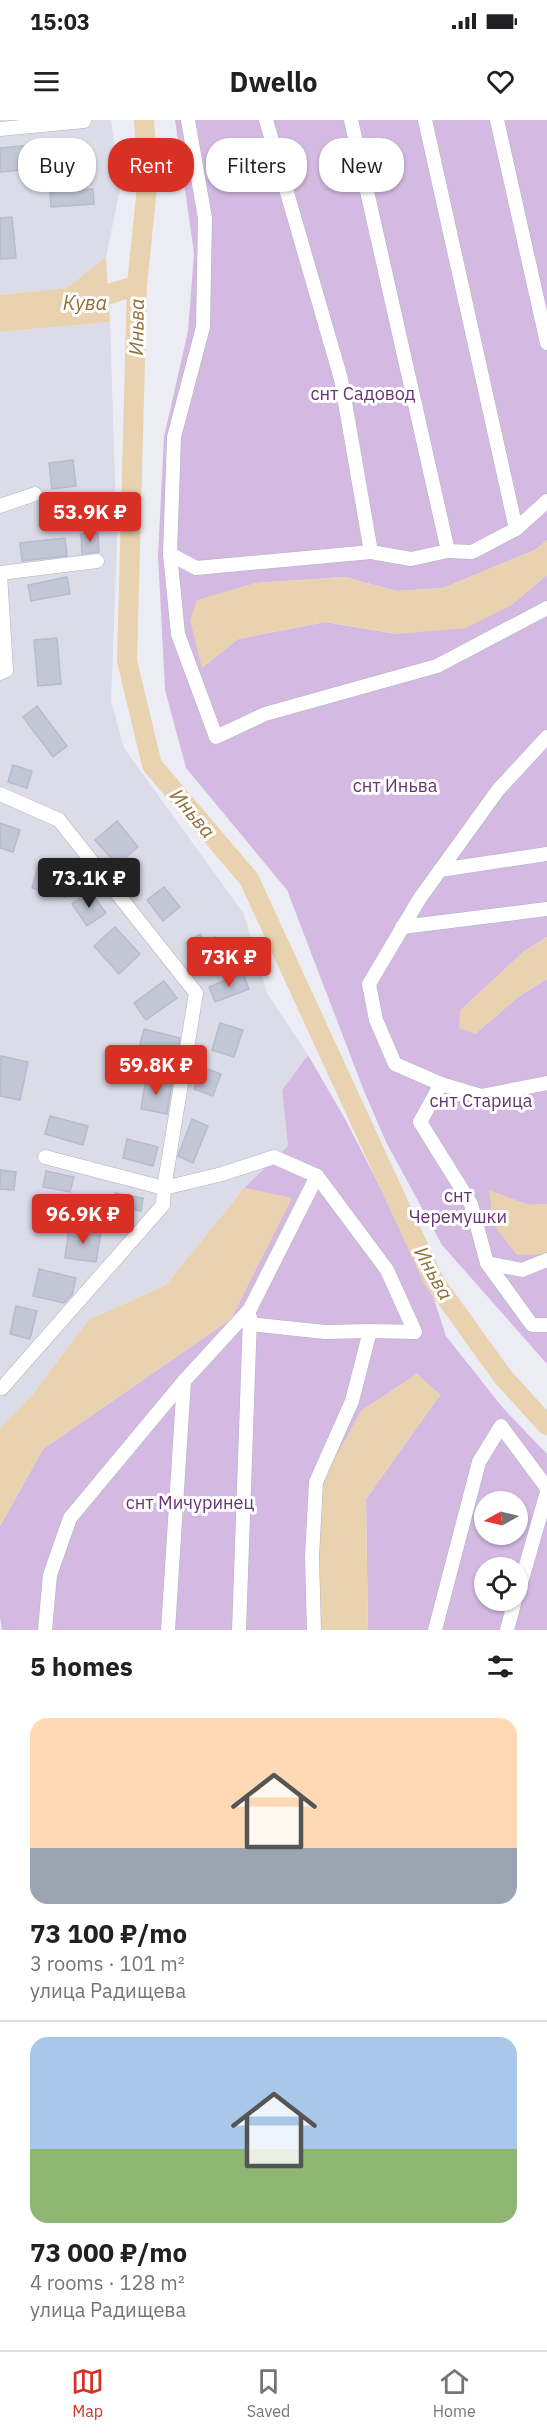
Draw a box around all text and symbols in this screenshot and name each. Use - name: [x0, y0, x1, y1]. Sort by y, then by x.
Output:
- text: 15:03: [30, 7, 90, 36]
- text: Dwello: [230, 64, 317, 99]
- icon: menu: [30, 65, 63, 98]
- icon: heart: [484, 65, 517, 98]
- chip: Buy: [18, 138, 96, 192]
- chip: Rent: [108, 138, 194, 192]
- chip: Filters: [206, 138, 307, 192]
- chip: New: [319, 138, 404, 192]
- water label: Кува: [63, 289, 107, 316]
- water label: Иньва: [122, 298, 150, 356]
- park label: снт Садовод: [310, 382, 416, 405]
- pin: 53.9K ₽: [35, 492, 145, 543]
- text: 53.9K ₽: [53, 498, 127, 525]
- park label: снт Иньва: [353, 774, 438, 797]
- water label: Иньва: [164, 782, 222, 844]
- pin: 73.1K ₽: [34, 858, 144, 909]
- text: 73.1K ₽: [52, 864, 126, 891]
- pin: 73K ₽: [187, 937, 271, 988]
- text: 73K ₽: [201, 943, 257, 970]
- pin: 59.8K ₽: [101, 1045, 211, 1096]
- text: 59.8K ₽: [119, 1051, 193, 1078]
- park label: снт Старица: [430, 1089, 533, 1112]
- park label: снт Черемушки: [409, 1184, 507, 1228]
- pin: 96.9K ₽: [28, 1194, 138, 1245]
- text: 96.9K ₽: [46, 1200, 120, 1227]
- water label: Иньва: [408, 1241, 460, 1305]
- park label: снт Мичуринец: [126, 1491, 254, 1514]
- north arrow: [474, 1491, 528, 1545]
- map controls: [474, 1491, 528, 1611]
- button: locate: [474, 1557, 528, 1611]
- text: 5 homes: [30, 1649, 133, 1683]
- icon: filters: [484, 1650, 517, 1683]
- icon: home: [220, 1757, 328, 1865]
- text: 73 100 ₽/mo: [30, 1916, 187, 1950]
- text: 3 rooms · 101 m²: [30, 1950, 185, 1977]
- text: улица Радищева: [30, 1977, 186, 2004]
- icon: home: [220, 2076, 328, 2184]
- text: 73 000 ₽/mo: [30, 2235, 187, 2269]
- text: 4 rooms · 128 m²: [30, 2269, 185, 2296]
- text: улица Радищева: [30, 2296, 186, 2323]
- tab: Map: [71, 2365, 104, 2421]
- tab: Saved: [247, 2365, 290, 2421]
- tab: Home: [433, 2365, 476, 2421]

